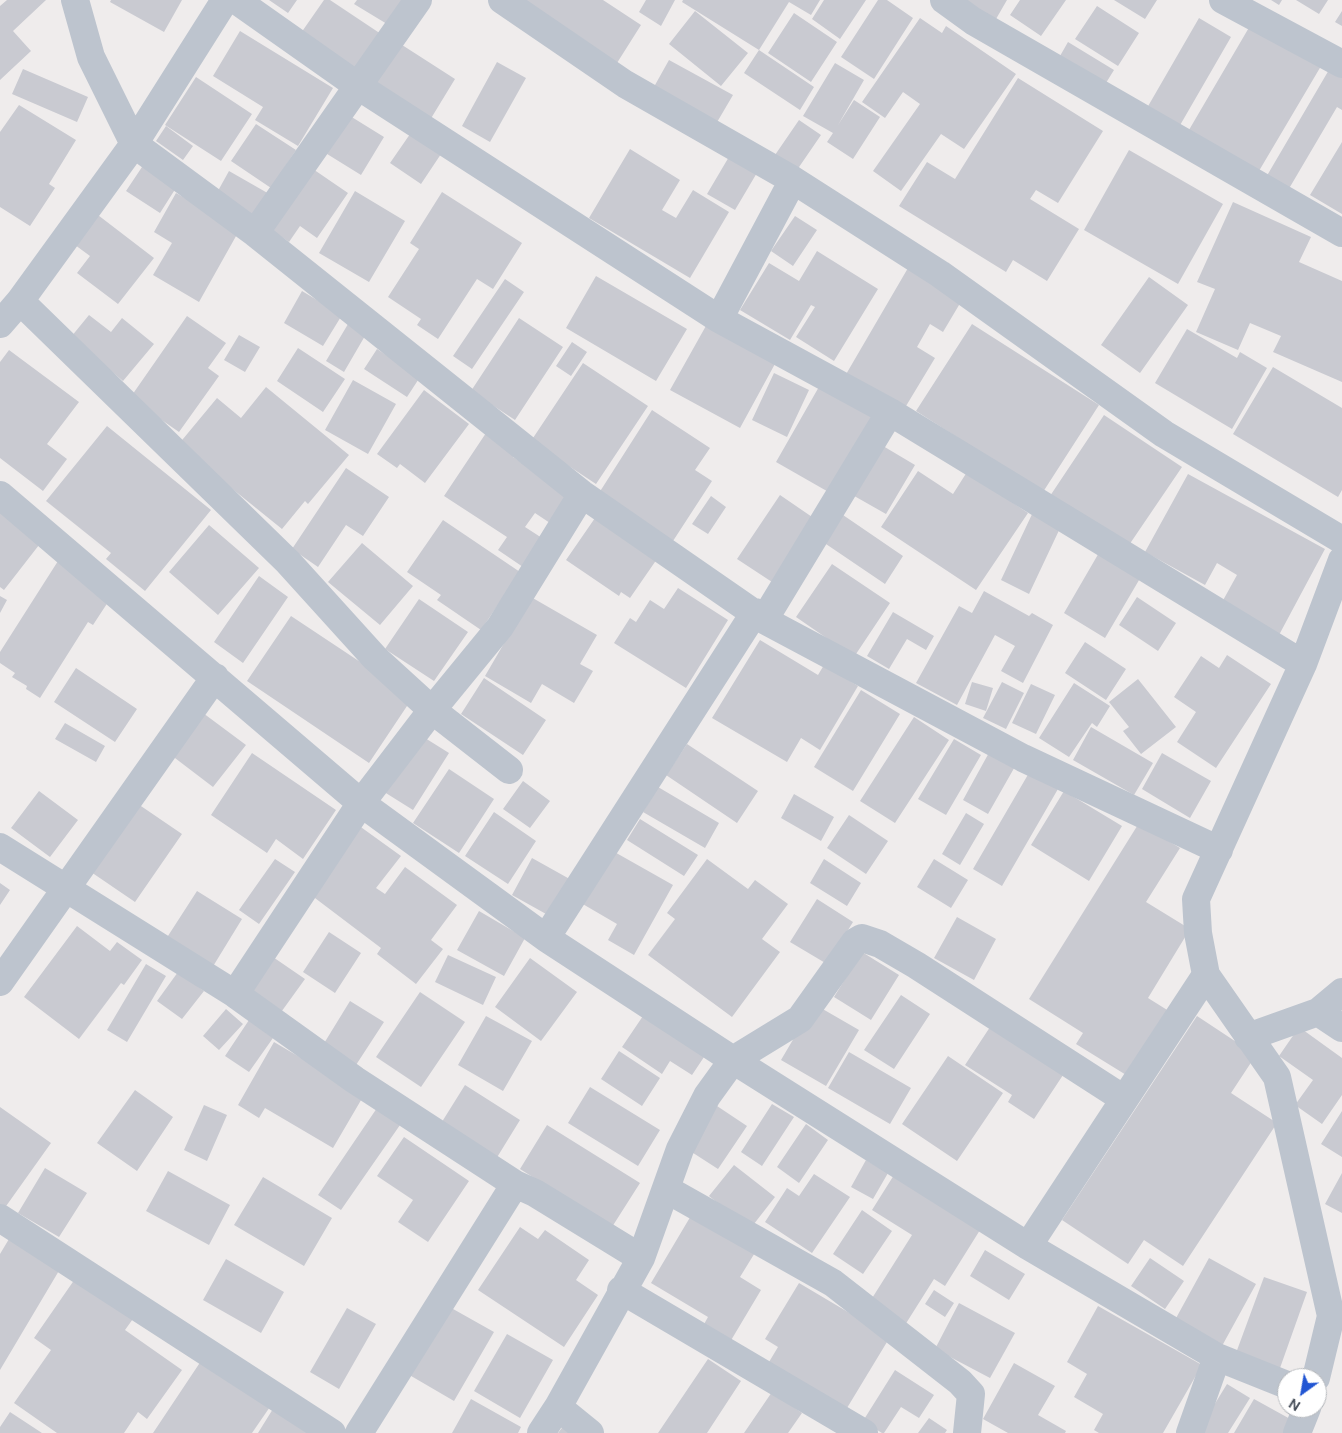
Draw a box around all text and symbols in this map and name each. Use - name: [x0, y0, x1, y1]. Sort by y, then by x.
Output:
- north arrow: [1277, 1368, 1327, 1418]
- text: N: [1285, 1395, 1304, 1415]

